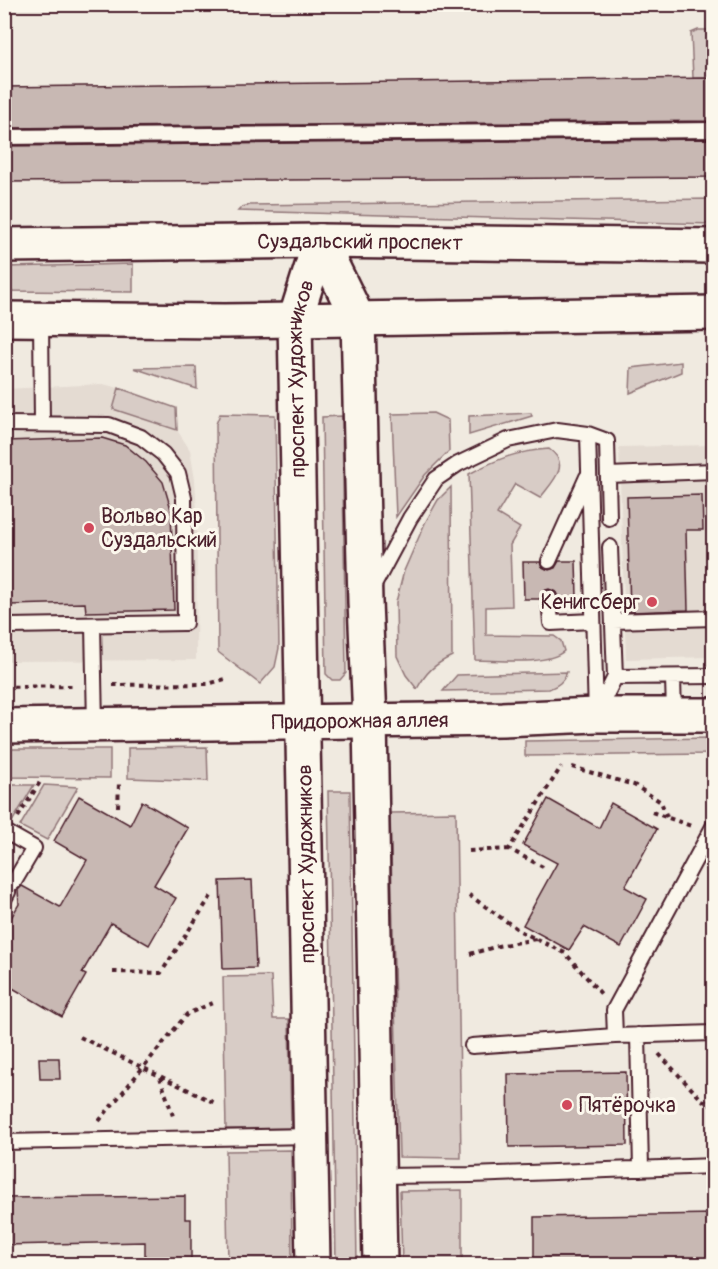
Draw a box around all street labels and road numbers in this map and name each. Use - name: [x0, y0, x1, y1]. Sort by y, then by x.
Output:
- street label: Суздальский проспект: [257, 228, 463, 257]
- street label: проспект Художников: [282, 276, 321, 478]
- street label: Придорожная аллея: [271, 707, 449, 736]
- street label: проспект Художников: [291, 764, 322, 964]

